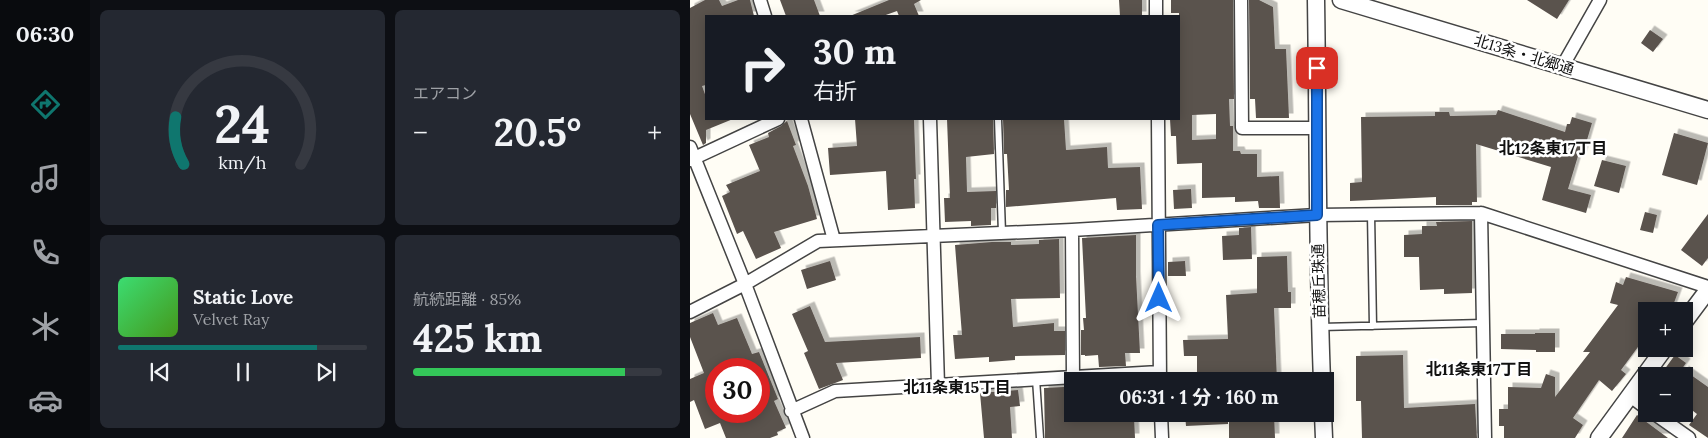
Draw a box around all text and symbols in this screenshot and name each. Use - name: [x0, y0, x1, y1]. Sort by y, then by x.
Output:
- text: 06:30: [16, 20, 74, 48]
- text: 30 m: [813, 29, 896, 74]
- street label: 北13条・北郷通: [1472, 30, 1577, 79]
- icon: right: [730, 35, 795, 100]
- pin: [1296, 47, 1338, 89]
- icon: arrive: [1303, 54, 1331, 82]
- text: 右折: [813, 77, 857, 105]
- text: エアコン: [413, 83, 477, 103]
- icon: directions: [28, 87, 63, 122]
- text: 24: [214, 91, 271, 157]
- text: 20.5°: [494, 108, 581, 156]
- text: −: [413, 115, 428, 151]
- text: +: [647, 115, 662, 151]
- district label: 北12条東17丁目: [1498, 138, 1608, 158]
- text: km/h: [218, 151, 267, 174]
- icon: music: [28, 161, 63, 196]
- icon: phone: [28, 235, 63, 270]
- street label: 苗穂丘珠通: [1308, 243, 1329, 319]
- position arrow: [1132, 271, 1184, 323]
- text: Static Love: [193, 285, 293, 309]
- text: 航続距離 · 85%: [413, 289, 521, 309]
- map controls: [1638, 302, 1693, 422]
- button: +: [1638, 302, 1693, 357]
- icon: climate: [28, 309, 63, 344]
- text: Velvet Ray: [193, 309, 269, 329]
- text: 425 km: [413, 314, 542, 362]
- icon: previous: [146, 358, 174, 386]
- icon: pause: [229, 358, 257, 386]
- icon: next: [312, 358, 340, 386]
- speed limit sign: 30: [705, 358, 770, 423]
- district label: 北11条東17丁目: [1426, 359, 1533, 379]
- button: −: [1638, 367, 1693, 422]
- district label: 北11条東15丁目: [903, 377, 1011, 397]
- icon: car: [28, 383, 63, 418]
- text: 06:31 · 1 分 · 160 m: [1119, 385, 1279, 409]

